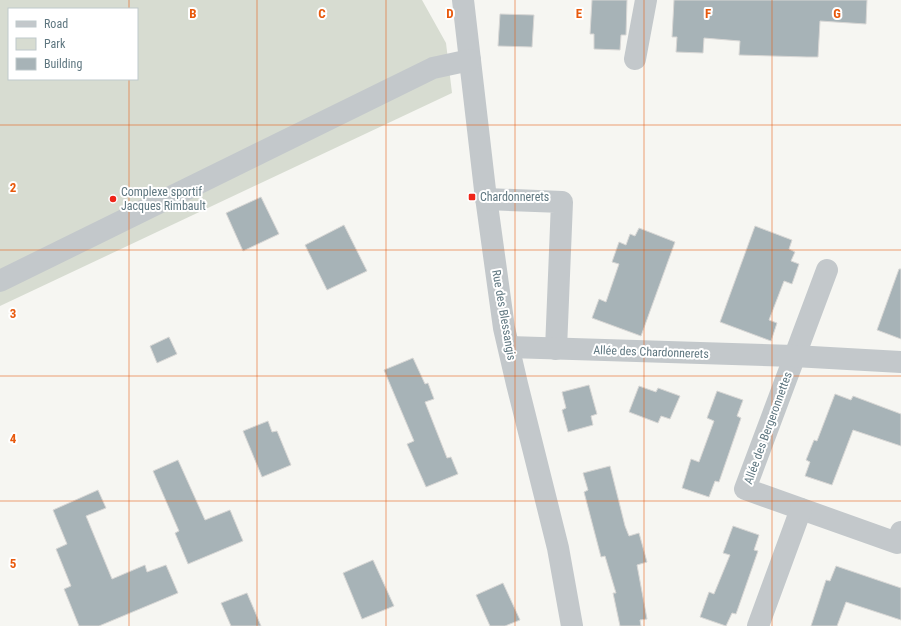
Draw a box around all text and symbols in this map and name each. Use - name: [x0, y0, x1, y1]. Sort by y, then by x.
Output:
- text: B: [189, 6, 197, 21]
- text: C: [318, 6, 326, 21]
- text: D: [446, 6, 454, 21]
- text: E: [576, 6, 583, 21]
- text: F: [705, 6, 711, 21]
- text: G: [833, 6, 841, 21]
- legend: [8, 8, 138, 80]
- text: Road: [44, 17, 68, 31]
- text: Park: [44, 37, 66, 51]
- text: Building: [44, 57, 82, 71]
- text: 2: [10, 180, 17, 195]
- place label: Complexe sportif Jacques Rimbault: [121, 185, 206, 213]
- place label: Chardonnerets: [480, 190, 549, 204]
- marker: Chardonnerets: [467, 192, 477, 202]
- marker: Complexe sportif Jacques Rimbault: [108, 194, 118, 204]
- street label: Rue des Blessangis: [489, 269, 519, 361]
- text: 3: [10, 306, 16, 321]
- street label: Allée des Chardonnerets: [593, 343, 709, 361]
- street label: Allée des Bergeronnettes: [741, 370, 795, 486]
- text: 4: [10, 431, 17, 446]
- text: 5: [10, 556, 17, 571]

